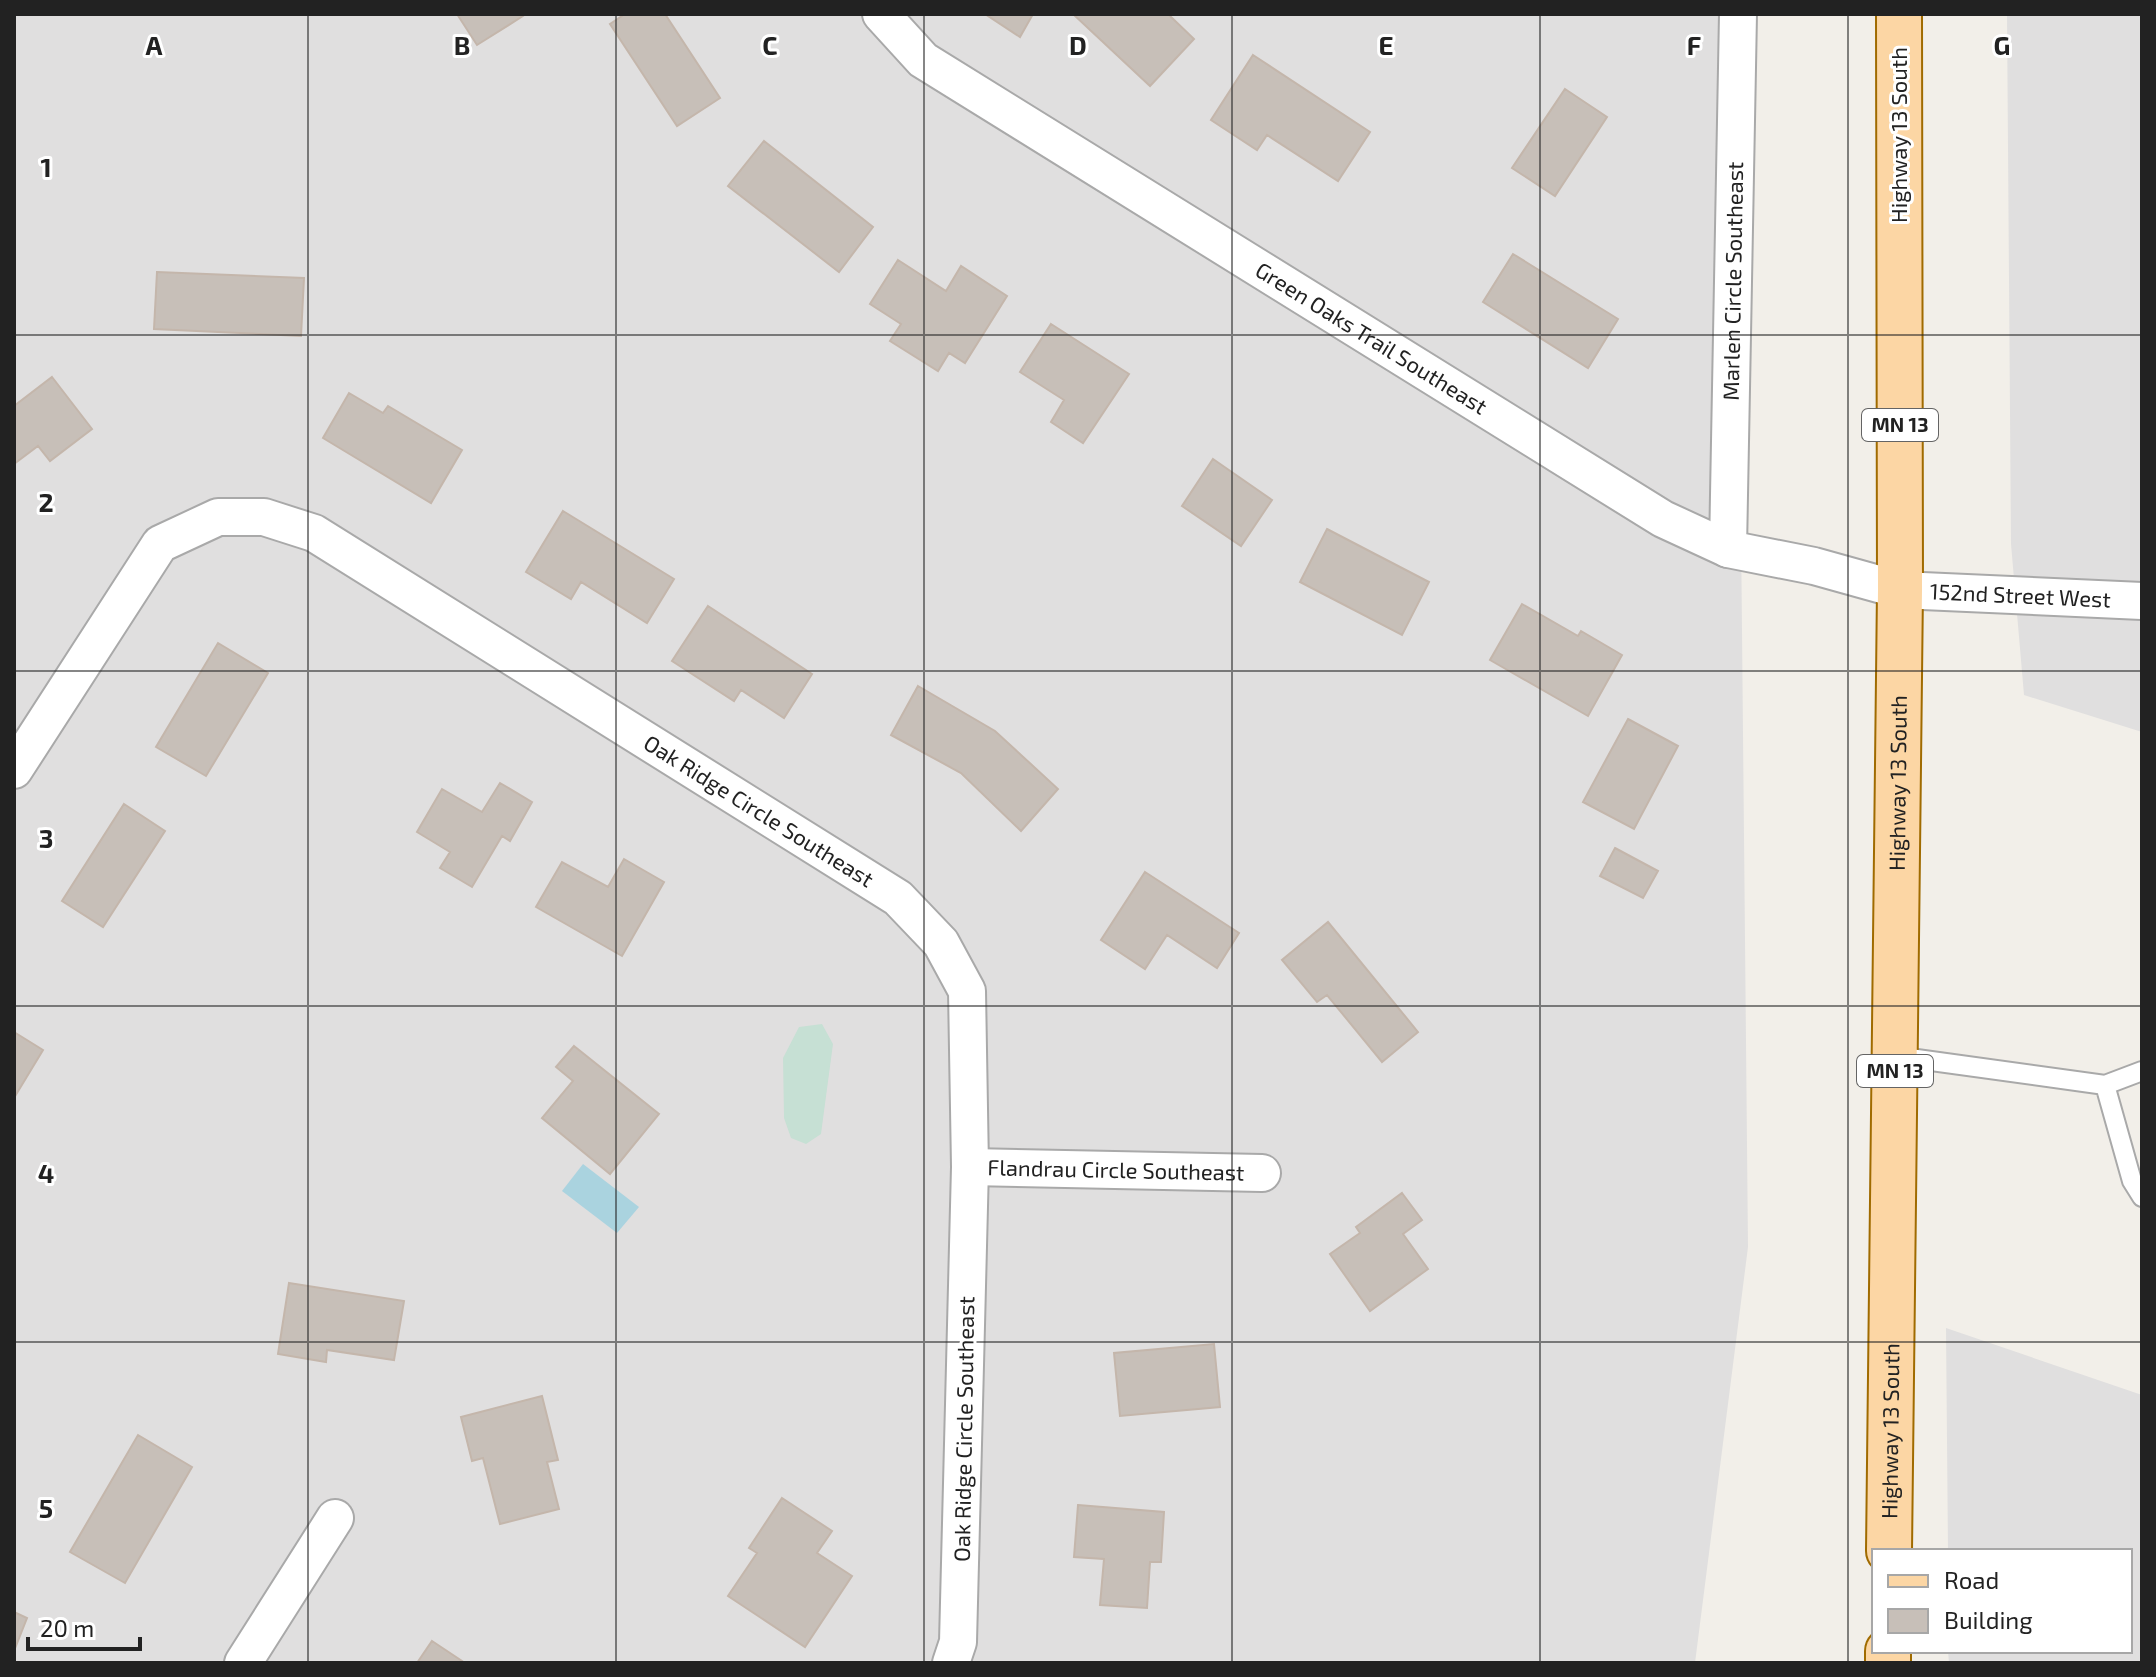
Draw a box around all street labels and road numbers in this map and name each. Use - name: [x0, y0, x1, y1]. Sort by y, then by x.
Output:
- street label: Highway 13 South: [1885, 47, 1911, 223]
- street label: Marlen Circle Southeast: [1717, 161, 1747, 401]
- street label: Green Oaks Trail Southeast: [1252, 256, 1492, 419]
- road number: MN 13: [1862, 409, 1938, 441]
- street label: 152nd Street West: [1929, 577, 2111, 612]
- street label: Highway 13 South: [1883, 695, 1911, 871]
- street label: Oak Ridge Circle Southeast: [640, 729, 879, 892]
- road number: MN 13: [1857, 1055, 1933, 1087]
- street label: Flandrau Circle Southeast: [987, 1153, 1245, 1185]
- street label: Oak Ridge Circle Southeast: [948, 1296, 978, 1562]
- street label: Highway 13 South: [1875, 1343, 1903, 1519]

